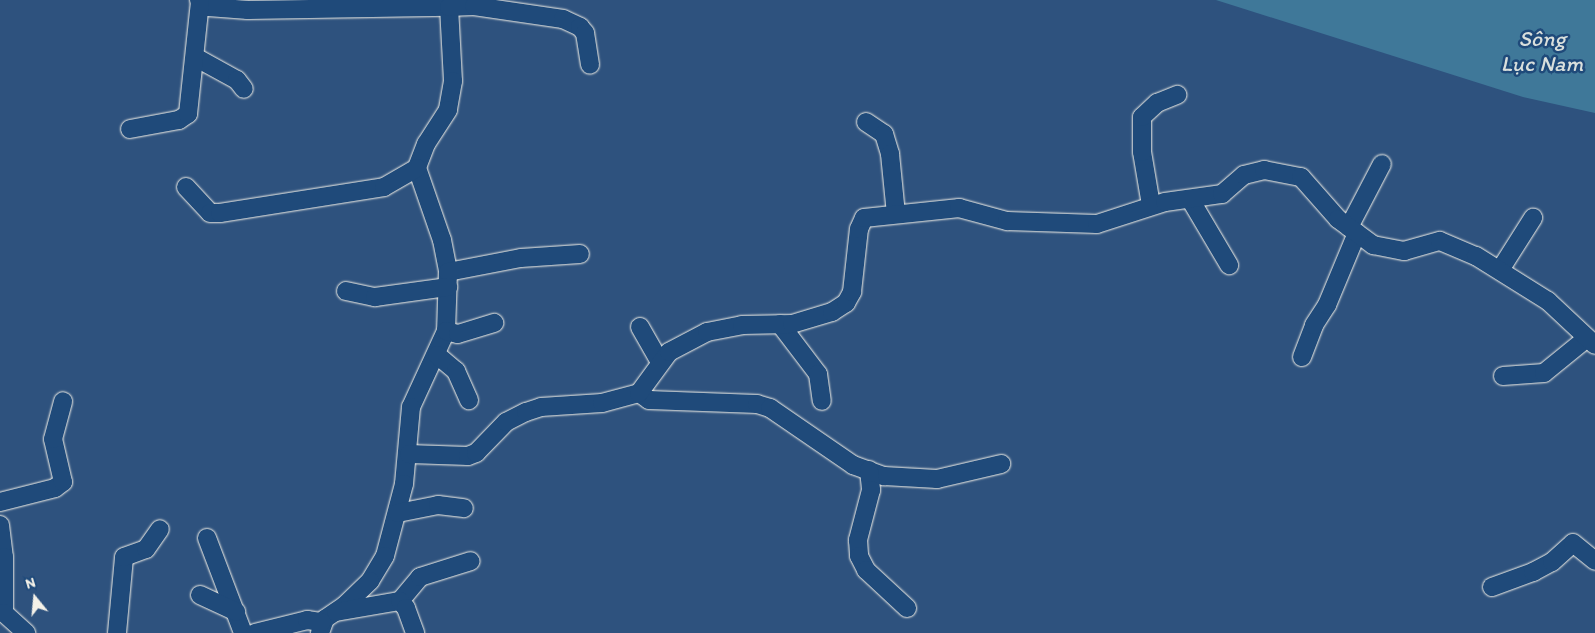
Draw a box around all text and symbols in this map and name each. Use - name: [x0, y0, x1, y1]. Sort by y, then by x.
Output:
- water label: Sông Lục Nam: [1500, 25, 1584, 76]
- north arrow: [10, 573, 60, 623]
- text: N: [23, 574, 37, 593]

